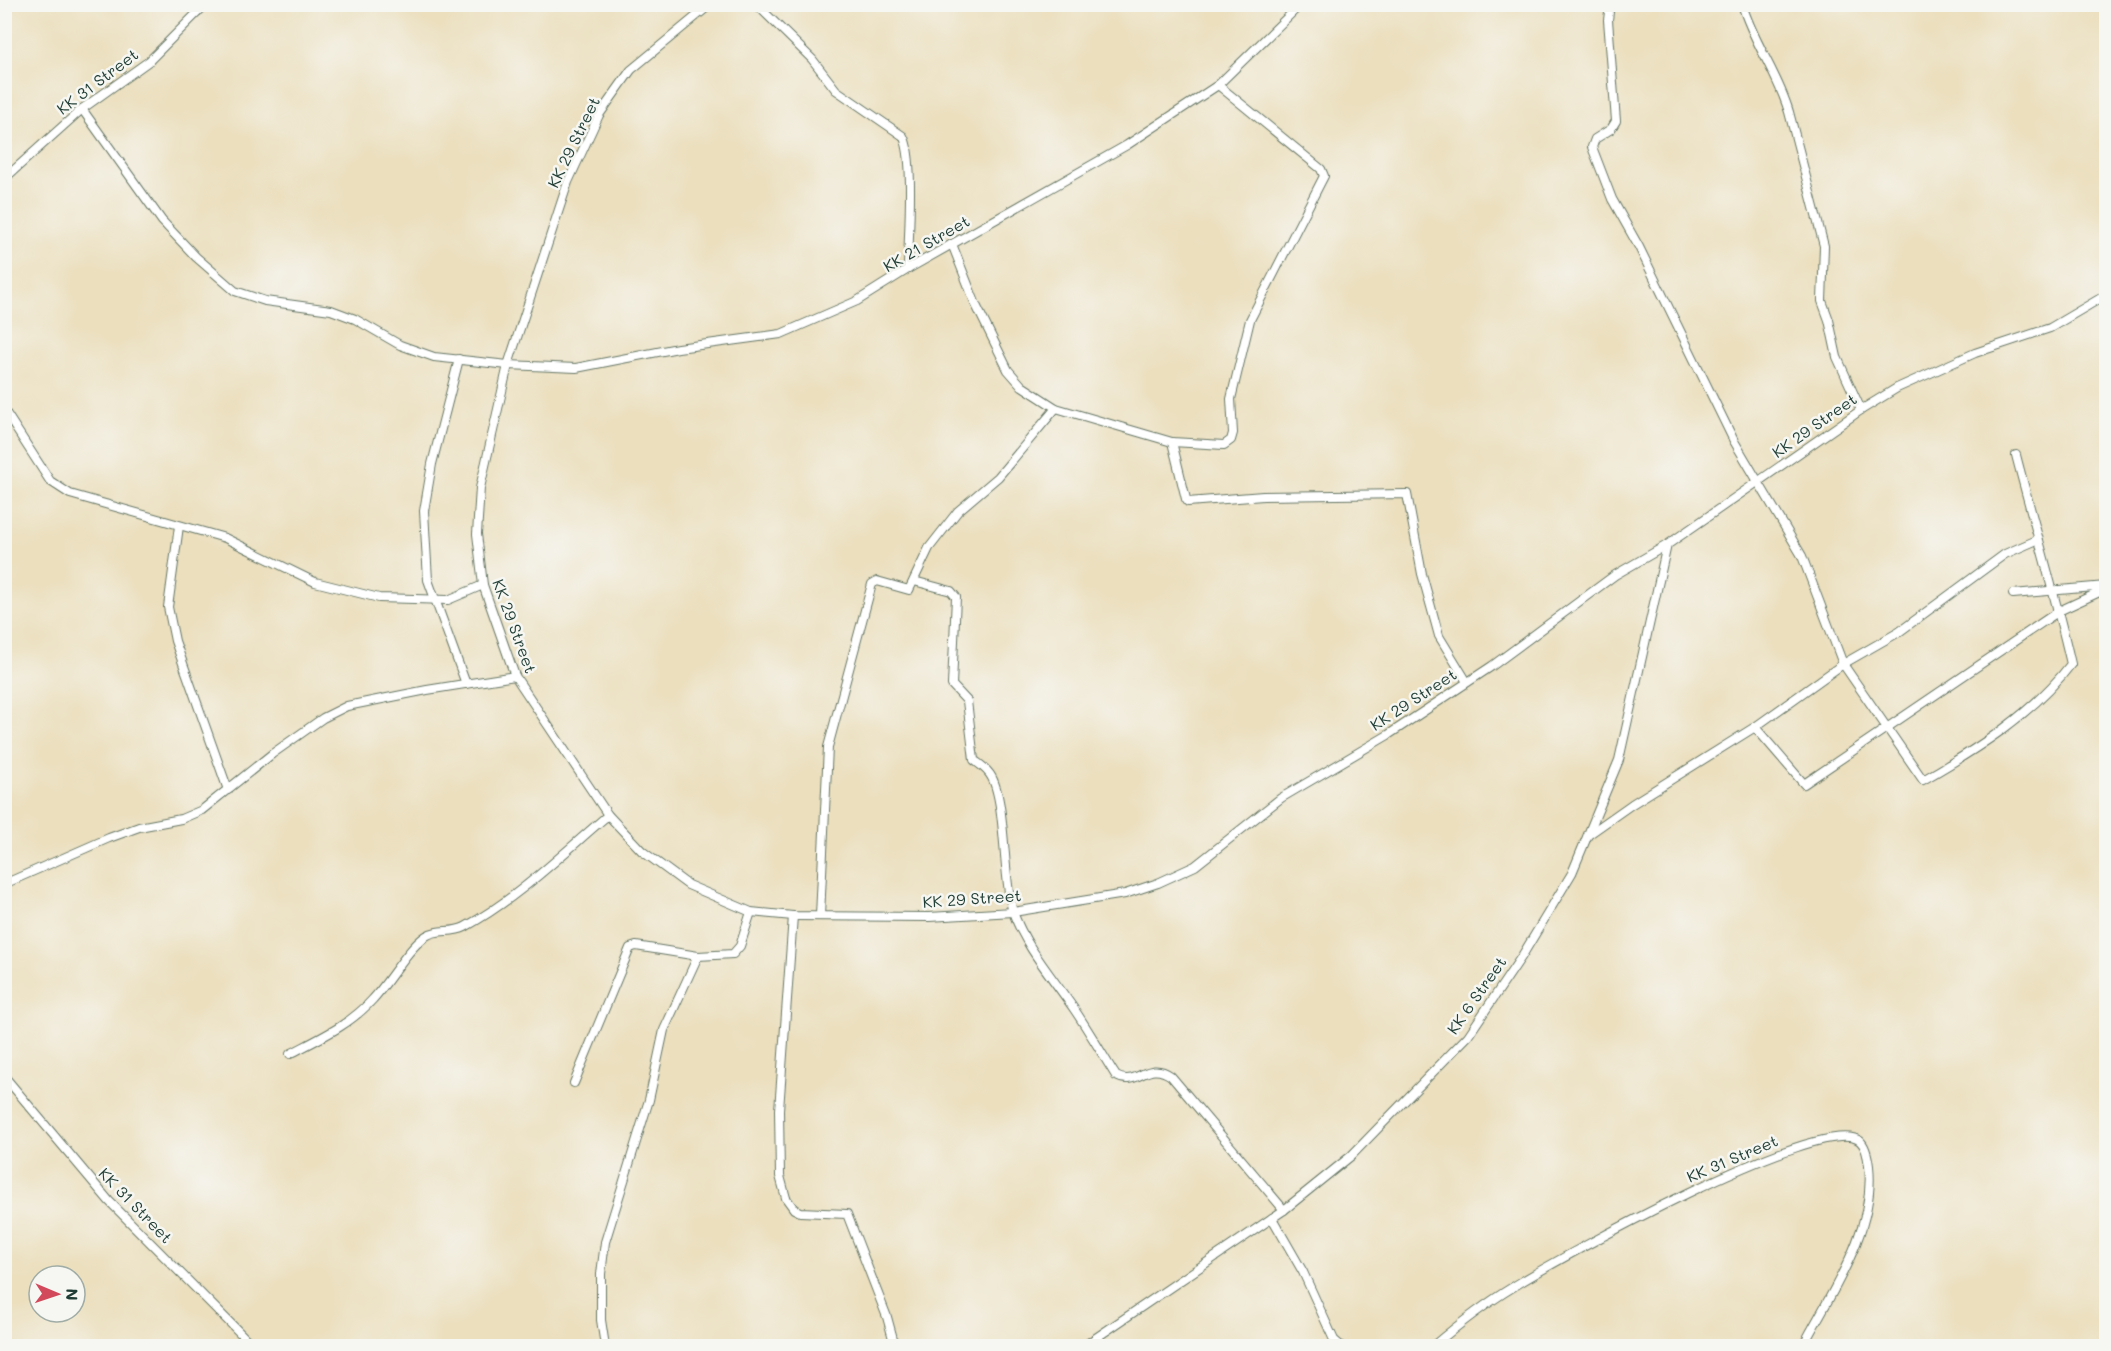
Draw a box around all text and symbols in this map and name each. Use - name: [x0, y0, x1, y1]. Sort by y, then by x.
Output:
- street label: KK 31 Street: [52, 43, 142, 119]
- street label: KK 29 Street: [542, 93, 604, 191]
- street label: KK 21 Street: [879, 210, 973, 276]
- street label: KK 29 Street: [1767, 388, 1861, 462]
- street label: KK 29 Street: [488, 576, 542, 676]
- street label: KK 29 Street: [1366, 663, 1460, 735]
- street label: KK 29 Street: [922, 884, 1022, 912]
- street label: KK 6 Street: [1442, 952, 1510, 1038]
- street label: KK 31 Street: [1683, 1129, 1781, 1187]
- street label: KK 31 Street: [95, 1163, 177, 1247]
- north arrow: [27, 1264, 87, 1324]
- text: N: [62, 1288, 83, 1301]

